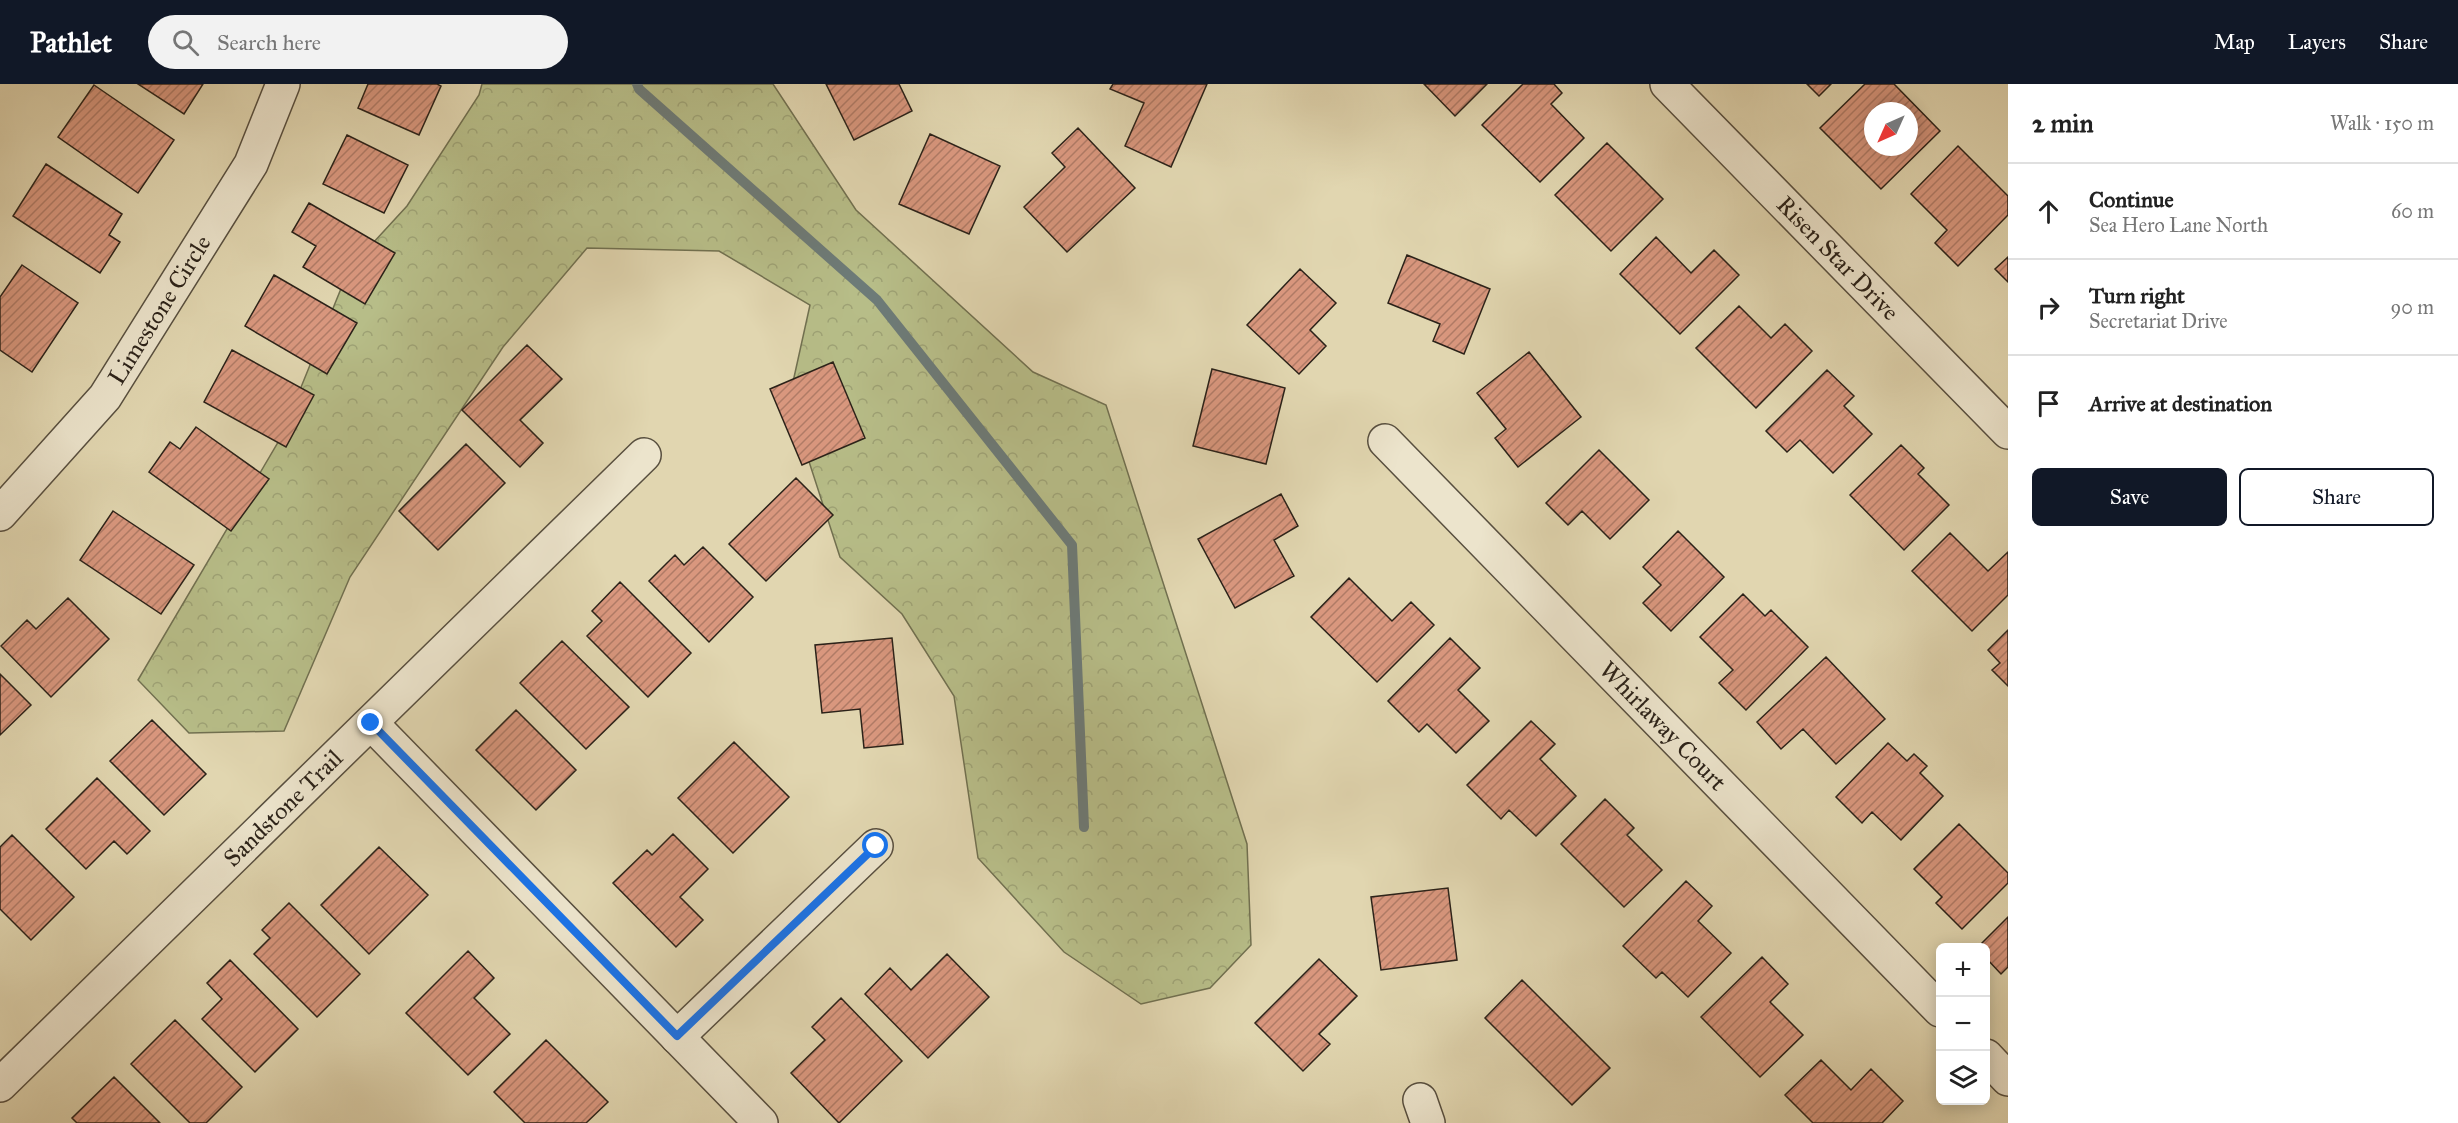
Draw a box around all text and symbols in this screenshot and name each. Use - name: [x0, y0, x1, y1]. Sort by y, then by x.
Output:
- search box: [148, 15, 568, 69]
- text: Pathlet: [30, 25, 112, 60]
- icon: search: [169, 26, 202, 59]
- text: Search here: [217, 29, 321, 56]
- text: Map: [2214, 29, 2255, 55]
- text: Layers: [2288, 29, 2346, 55]
- text: Share: [2379, 29, 2428, 55]
- north arrow: [1864, 102, 1918, 156]
- text: 2 min: [2032, 107, 2093, 139]
- text: Walk · 150 m: [2330, 111, 2434, 135]
- text: Continue: [2089, 186, 2174, 213]
- street label: Risen Star Drive: [1770, 190, 1905, 327]
- icon: ahead: [2032, 195, 2065, 228]
- text: 60 m: [2391, 199, 2434, 223]
- text: Sea Hero Lane North: [2089, 213, 2268, 237]
- street label: Limestone Circle: [102, 230, 218, 390]
- text: Turn right: [2089, 282, 2185, 309]
- icon: right: [2032, 291, 2065, 324]
- text: 90 m: [2391, 295, 2434, 319]
- text: Secretariat Drive: [2089, 309, 2228, 333]
- icon: arrive: [2032, 387, 2065, 420]
- text: Arrive at destination: [2089, 390, 2272, 417]
- button: Save: [2032, 468, 2227, 526]
- button: Share: [2239, 468, 2434, 526]
- street label: Whirlaway Court: [1593, 655, 1733, 797]
- route end: [357, 709, 383, 735]
- street label: Sandstone Trail: [217, 743, 349, 873]
- route start: [862, 832, 888, 858]
- map controls: [1936, 943, 1990, 1105]
- button: +: [1936, 943, 1990, 997]
- button: −: [1936, 997, 1990, 1051]
- button: layers: [1936, 1051, 1990, 1105]

